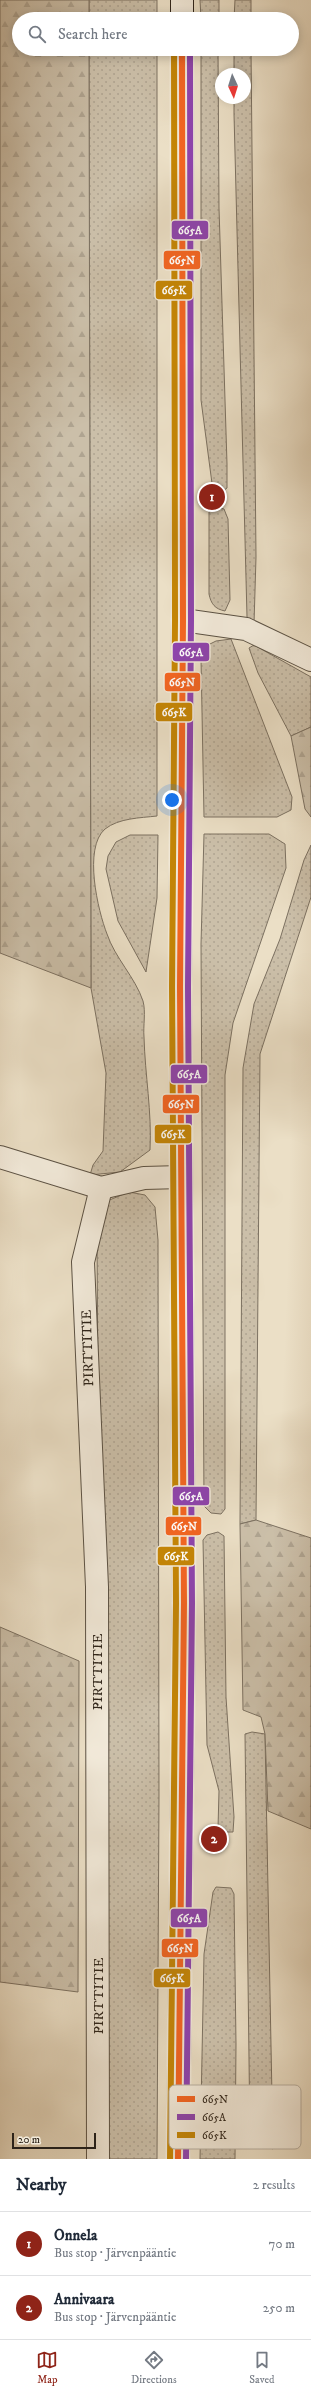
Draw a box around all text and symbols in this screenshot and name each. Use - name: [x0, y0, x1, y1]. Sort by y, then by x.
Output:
- search box: [12, 12, 299, 56]
- icon: search: [26, 23, 48, 45]
- text: Search here: [58, 25, 127, 44]
- north arrow: [215, 68, 251, 104]
- line badge: 665A: [171, 220, 209, 240]
- text: 665A: [178, 224, 203, 238]
- line badge: 665N: [163, 250, 201, 270]
- text: 665N: [169, 254, 195, 268]
- line badge: 665K: [155, 280, 193, 300]
- text: 665K: [162, 284, 187, 298]
- pin: 1: [199, 482, 225, 512]
- line badge: 665A: [172, 642, 210, 662]
- text: 665A: [179, 646, 204, 660]
- line badge: 665N: [164, 672, 201, 692]
- text: 665N: [169, 676, 195, 690]
- line badge: 665K: [155, 702, 193, 722]
- text: 665K: [162, 706, 187, 720]
- your location: [162, 790, 182, 810]
- line badge: 665A: [170, 1064, 208, 1084]
- text: 665A: [177, 1068, 202, 1082]
- line badge: 665N: [162, 1094, 200, 1114]
- text: 665N: [168, 1098, 194, 1112]
- line badge: 665K: [154, 1124, 192, 1144]
- text: 665K: [161, 1128, 186, 1142]
- street label: PIRTTITIE: [78, 1309, 98, 1387]
- line badge: 665A: [172, 1486, 210, 1506]
- text: 665A: [179, 1490, 204, 1504]
- line badge: 665N: [165, 1516, 202, 1536]
- text: 665N: [171, 1520, 197, 1534]
- line badge: 665K: [157, 1546, 195, 1566]
- text: 665K: [164, 1550, 189, 1564]
- street label: PIRTTITIE: [89, 1634, 107, 1710]
- pin: 2: [201, 1824, 227, 1854]
- line badge: 665A: [170, 1908, 208, 1928]
- text: 665A: [177, 1912, 202, 1926]
- line badge: 665N: [161, 1938, 199, 1958]
- text: 665N: [167, 1942, 193, 1956]
- street label: PIRTTITIE: [90, 1958, 108, 2034]
- line badge: 665K: [153, 1968, 191, 1988]
- text: 665K: [160, 1972, 185, 1986]
- legend: [169, 2085, 301, 2149]
- text: 665N: [202, 2093, 228, 2107]
- text: 665A: [202, 2111, 227, 2125]
- text: 665K: [202, 2129, 227, 2143]
- scale bar: [12, 2131, 96, 2150]
- text: 20 m: [18, 2133, 40, 2147]
- text: Nearby: [16, 2174, 66, 2196]
- text: 2 results: [253, 2177, 295, 2193]
- text: Onnela: [54, 2226, 97, 2245]
- text: 1: [27, 2236, 31, 2252]
- text: 70 m: [269, 2236, 295, 2252]
- text: Bus stop · Järvenpääntie: [54, 2245, 176, 2261]
- text: Annivaara: [54, 2290, 114, 2309]
- text: 2: [26, 2300, 32, 2316]
- text: 250 m: [263, 2300, 295, 2316]
- text: Bus stop · Järvenpääntie: [54, 2309, 176, 2325]
- tab: Map: [36, 2349, 58, 2387]
- tab: Directions: [131, 2349, 177, 2387]
- tab: Saved: [249, 2349, 275, 2387]

